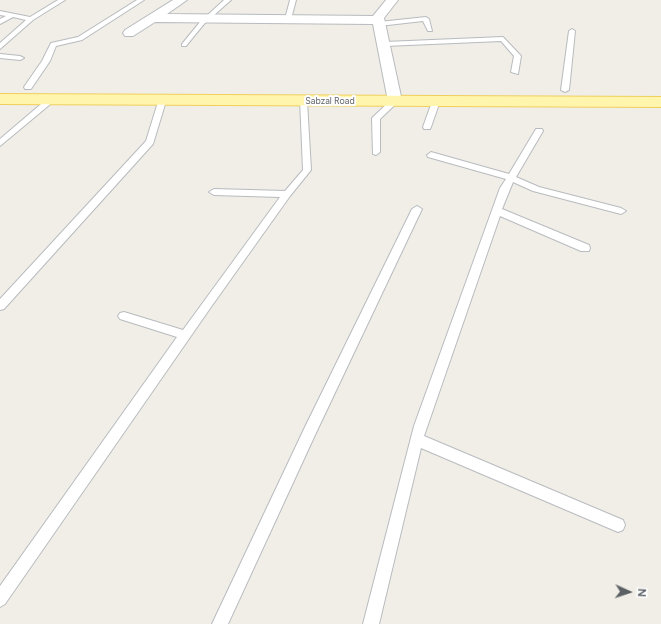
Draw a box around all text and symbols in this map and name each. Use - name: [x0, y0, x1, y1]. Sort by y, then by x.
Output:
- street label: Sabzal Road: [305, 96, 355, 106]
- north arrow: [609, 572, 649, 612]
- text: N: [635, 588, 648, 597]

